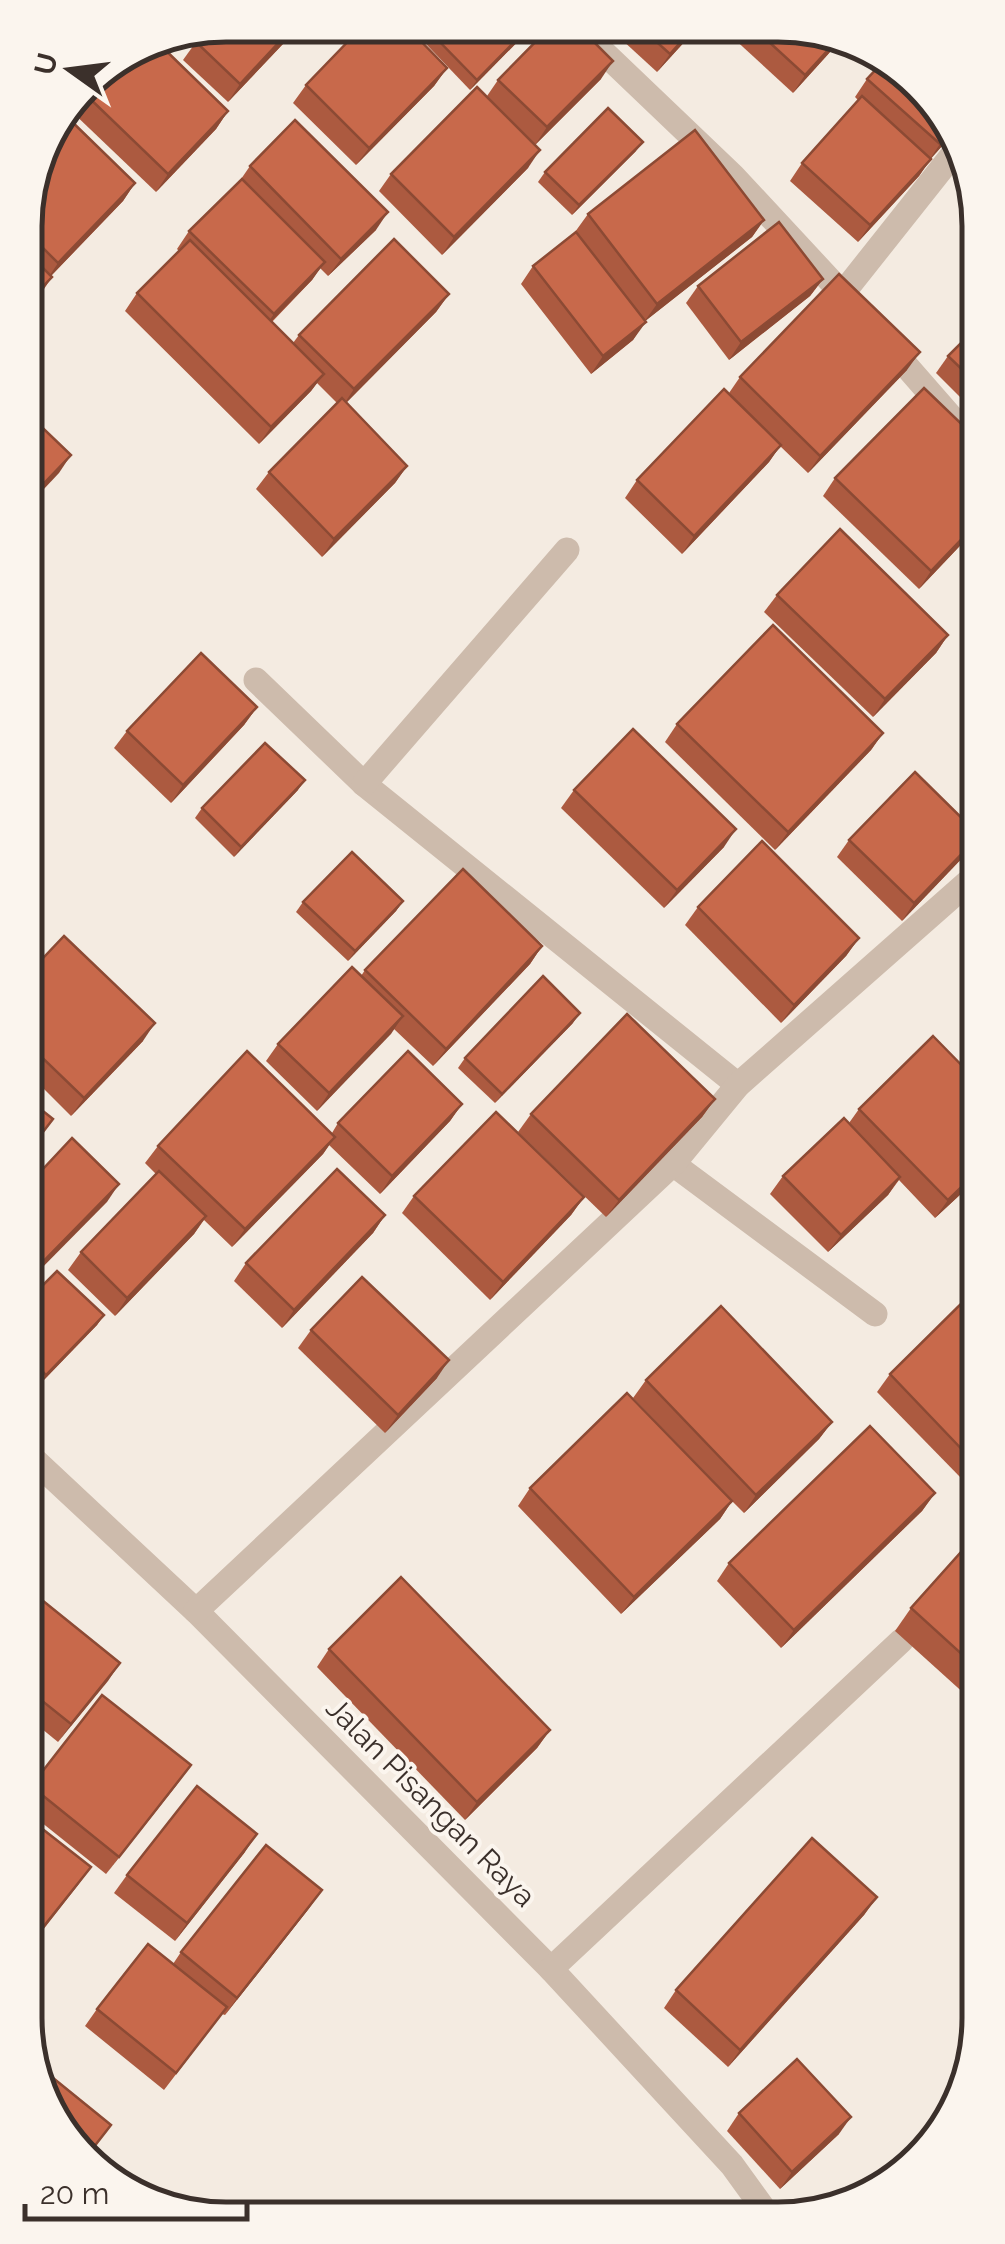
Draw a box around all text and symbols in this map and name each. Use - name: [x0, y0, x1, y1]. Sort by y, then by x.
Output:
- north arrow: [20, 20, 120, 120]
- text: U: [28, 50, 65, 78]
- street label: Jalan Pisangan Raya: [319, 1690, 543, 1914]
- scale bar: [25, 2159, 248, 2221]
- text: 20 m: [40, 2176, 109, 2211]

